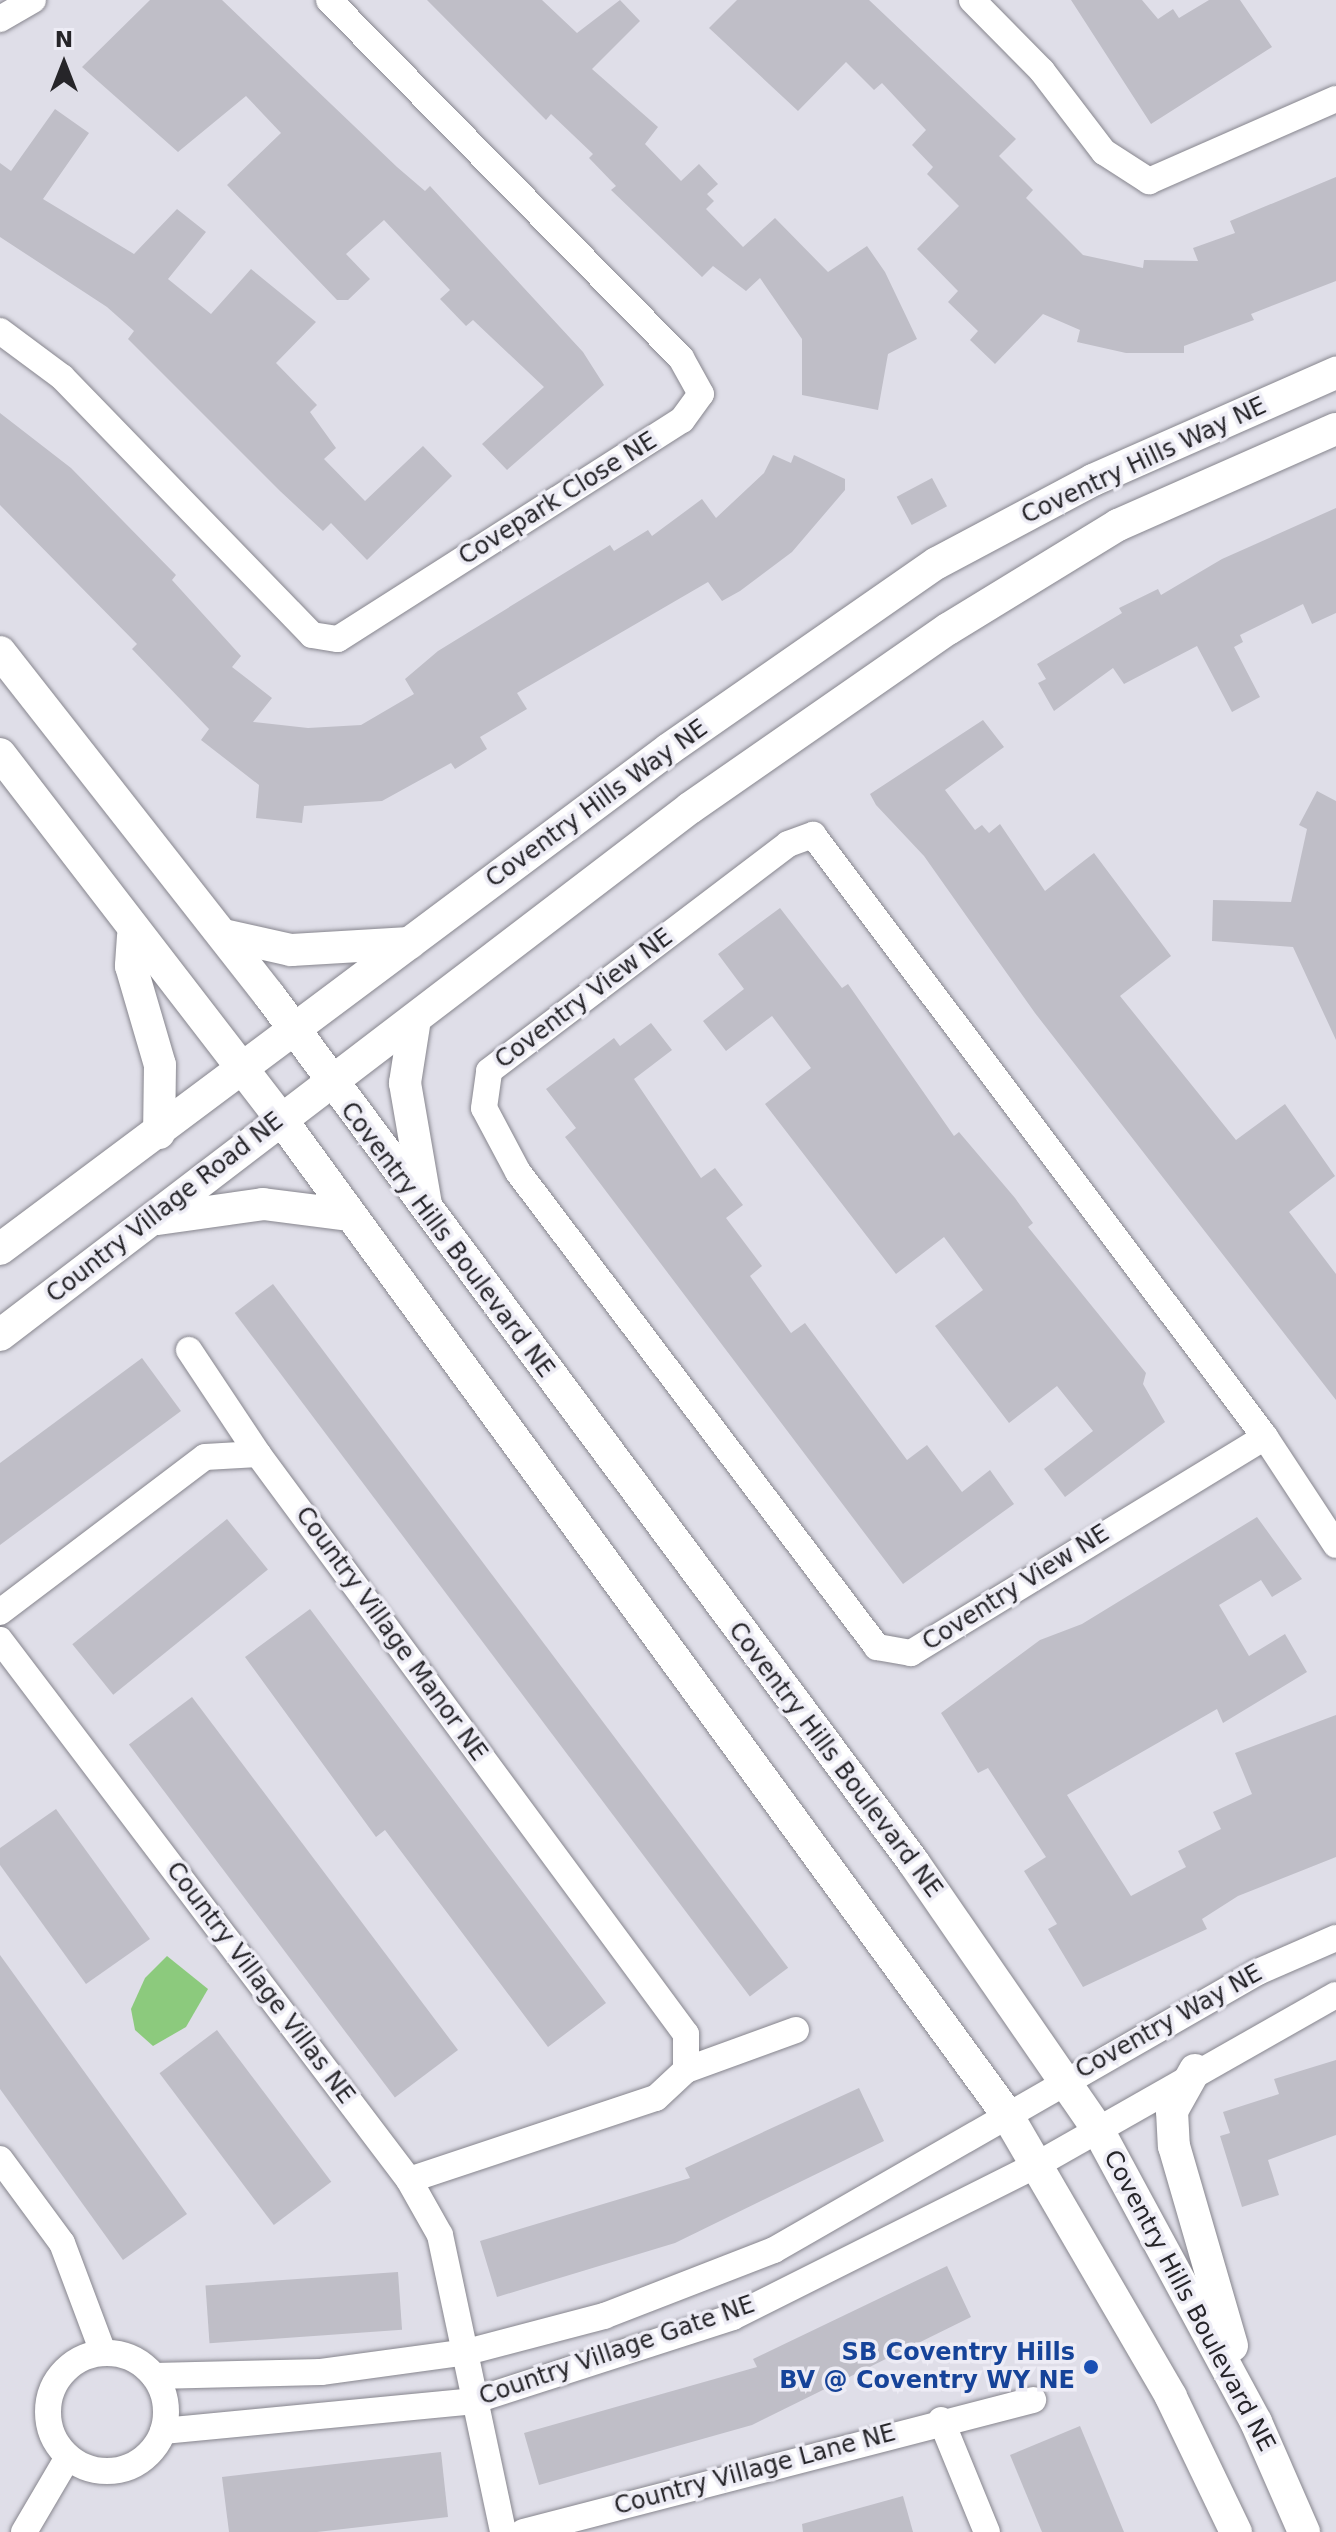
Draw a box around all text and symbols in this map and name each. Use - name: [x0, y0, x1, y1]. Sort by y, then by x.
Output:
- north arrow: [24, 24, 104, 104]
- text: N: [55, 27, 73, 52]
- street label: Coventry Hills Way NE: [1017, 392, 1271, 530]
- street label: Covepark Close NE: [454, 426, 662, 572]
- street label: Coventry Hills Way NE: [481, 714, 713, 894]
- street label: Coventry View NE: [490, 923, 678, 1075]
- street label: Coventry Hills Boulevard NE: [334, 1097, 560, 1383]
- street label: Country Village Road NE: [41, 1107, 289, 1309]
- street label: Country Village Manor NE: [289, 1501, 493, 1767]
- street label: Coventry View NE: [917, 1519, 1115, 1657]
- street label: Coventry Hills Boulevard NE: [722, 1617, 948, 1903]
- street label: Country Village Villas NE: [160, 1857, 360, 2109]
- street label: Coventry Way NE: [1071, 1959, 1267, 2085]
- street label: Coventry Hills Boulevard NE: [1097, 2145, 1281, 2457]
- street label: Country Village Gate NE: [475, 2290, 759, 2412]
- place label: SB Coventry Hills BV @ Coventry WY NE: [779, 2339, 1075, 2395]
- marker: SB Coventry Hills BV @ Coventry WY NE: [1082, 2358, 1100, 2376]
- street label: Country Village Lane NE: [611, 2419, 899, 2521]

